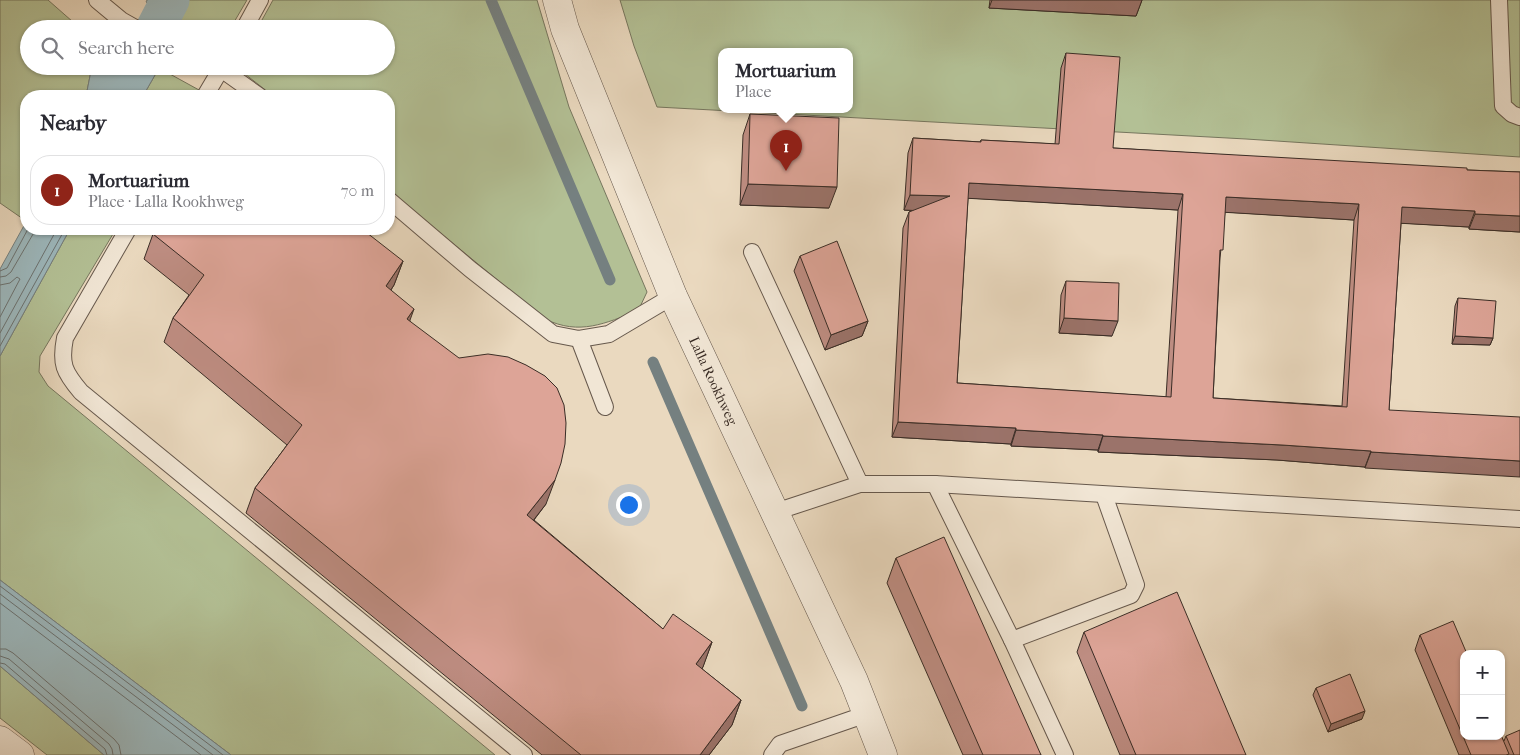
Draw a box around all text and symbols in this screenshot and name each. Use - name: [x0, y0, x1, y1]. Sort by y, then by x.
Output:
- search box: [20, 20, 395, 75]
- icon: search: [38, 34, 66, 62]
- text: Search here: [78, 37, 174, 59]
- popup: [718, 48, 853, 113]
- text: Mortuarium: [735, 60, 836, 82]
- text: Place: [735, 82, 771, 101]
- text: Nearby: [40, 111, 106, 135]
- pin: 1: [770, 130, 802, 171]
- text: Mortuarium: [88, 170, 189, 192]
- text: 1: [54, 181, 60, 200]
- text: 70 m: [341, 181, 374, 200]
- text: Place · Lalla Rookhweg: [88, 192, 244, 211]
- street label: Lalla Rookhweg: [685, 334, 741, 428]
- your location: [616, 492, 642, 518]
- map controls: [1460, 650, 1505, 740]
- button: +: [1460, 650, 1505, 695]
- button: −: [1460, 695, 1505, 740]

